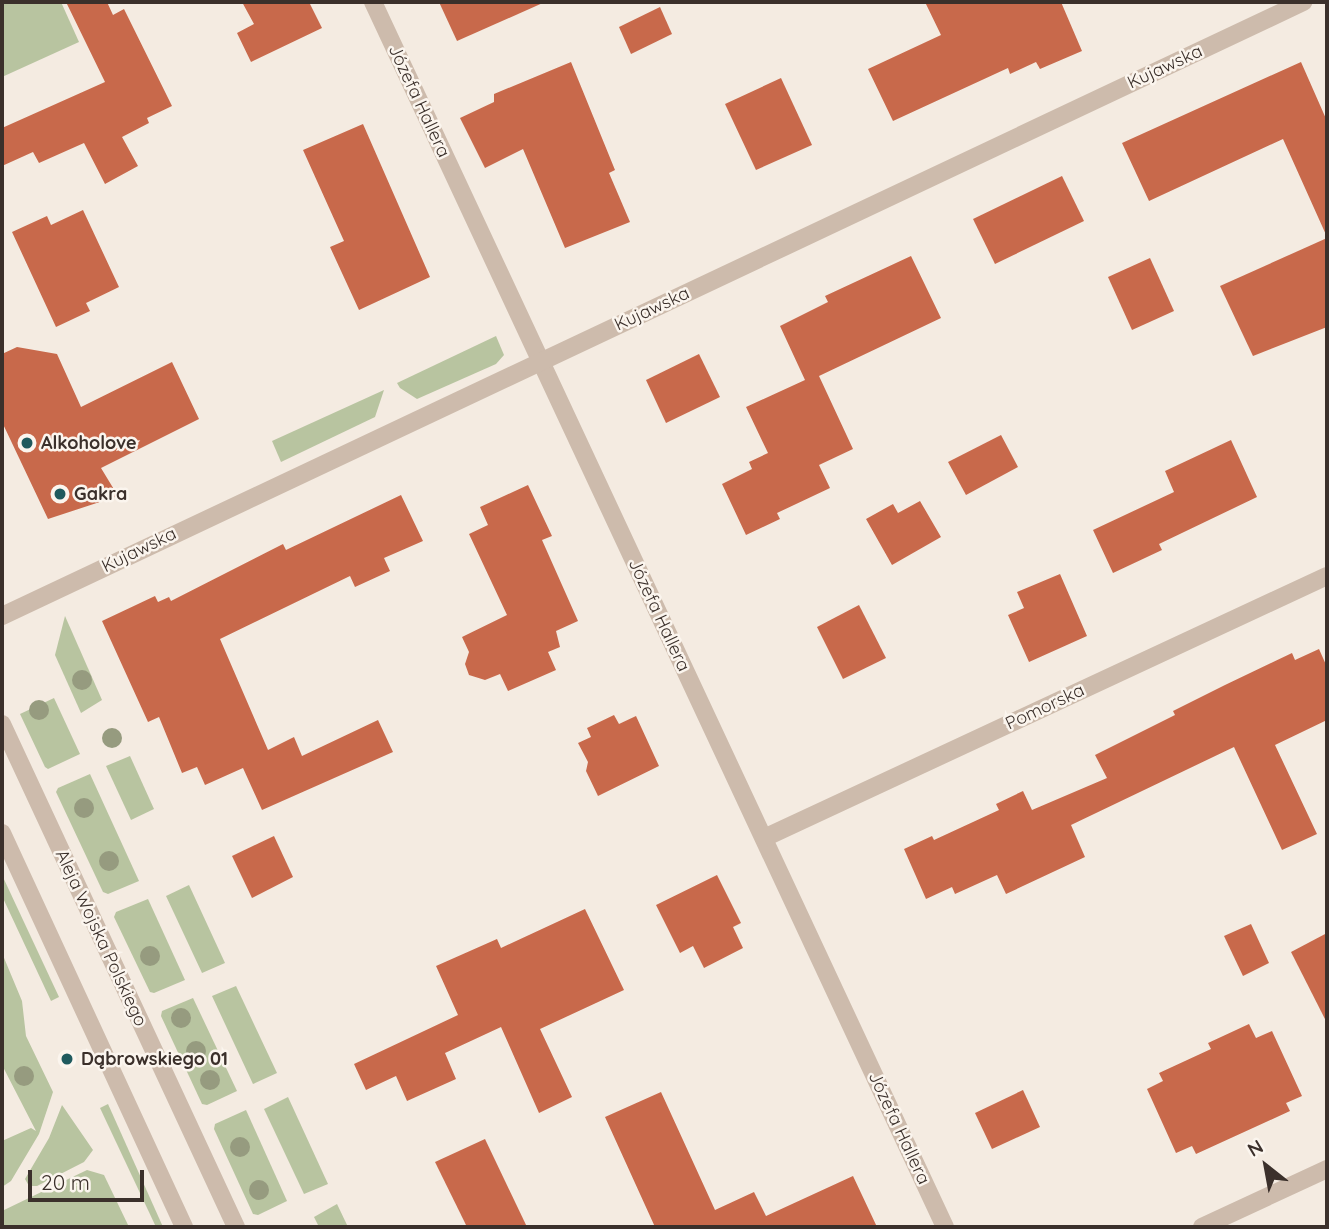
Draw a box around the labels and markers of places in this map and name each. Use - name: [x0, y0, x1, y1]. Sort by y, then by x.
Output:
- place label: Alkoholove: [41, 432, 137, 454]
- marker: Alkoholove: [19, 435, 35, 451]
- place label: Gakra: [74, 483, 127, 505]
- marker: Gakra: [52, 486, 68, 502]
- place label: Dąbrowskiego 01: [81, 1048, 228, 1070]
- marker: Dąbrowskiego 01: [59, 1051, 75, 1067]

